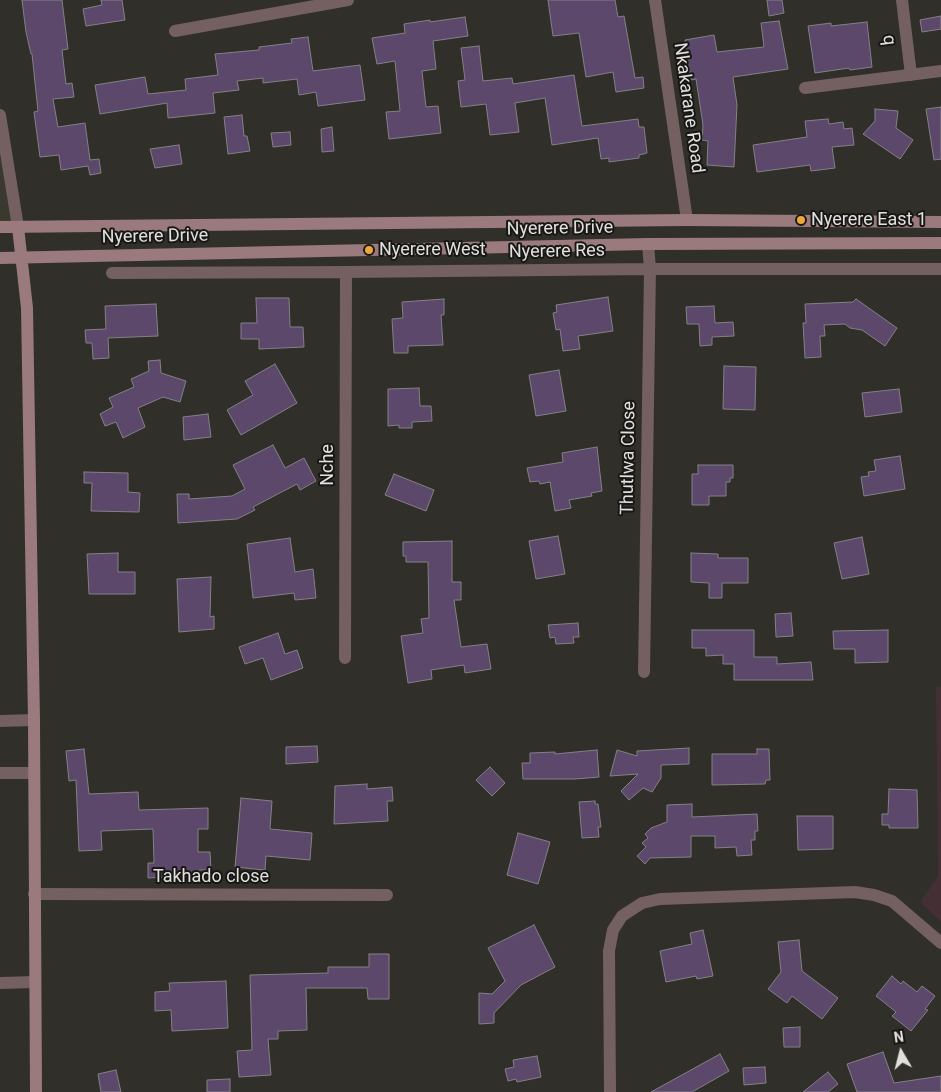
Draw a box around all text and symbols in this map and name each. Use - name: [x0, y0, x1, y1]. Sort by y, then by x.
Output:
- street label: b: [878, 34, 900, 46]
- street label: Nkakarane Road: [668, 41, 708, 175]
- place label: Nyerere East 1: [811, 209, 927, 231]
- marker: Nyerere East 1: [795, 214, 807, 226]
- street label: Nyerere Drive: [506, 217, 614, 241]
- street label: Nyerere Drive: [101, 225, 209, 249]
- place label: Nyerere West: [379, 239, 486, 261]
- street label: Nyerere Res: [509, 240, 605, 264]
- marker: Nyerere West: [363, 244, 375, 256]
- street label: Thutlwa Close: [617, 401, 641, 515]
- street label: Nche: [317, 444, 339, 486]
- street label: Takhado close: [153, 866, 269, 888]
- north arrow: [876, 1027, 926, 1077]
- text: N: [893, 1029, 905, 1046]

